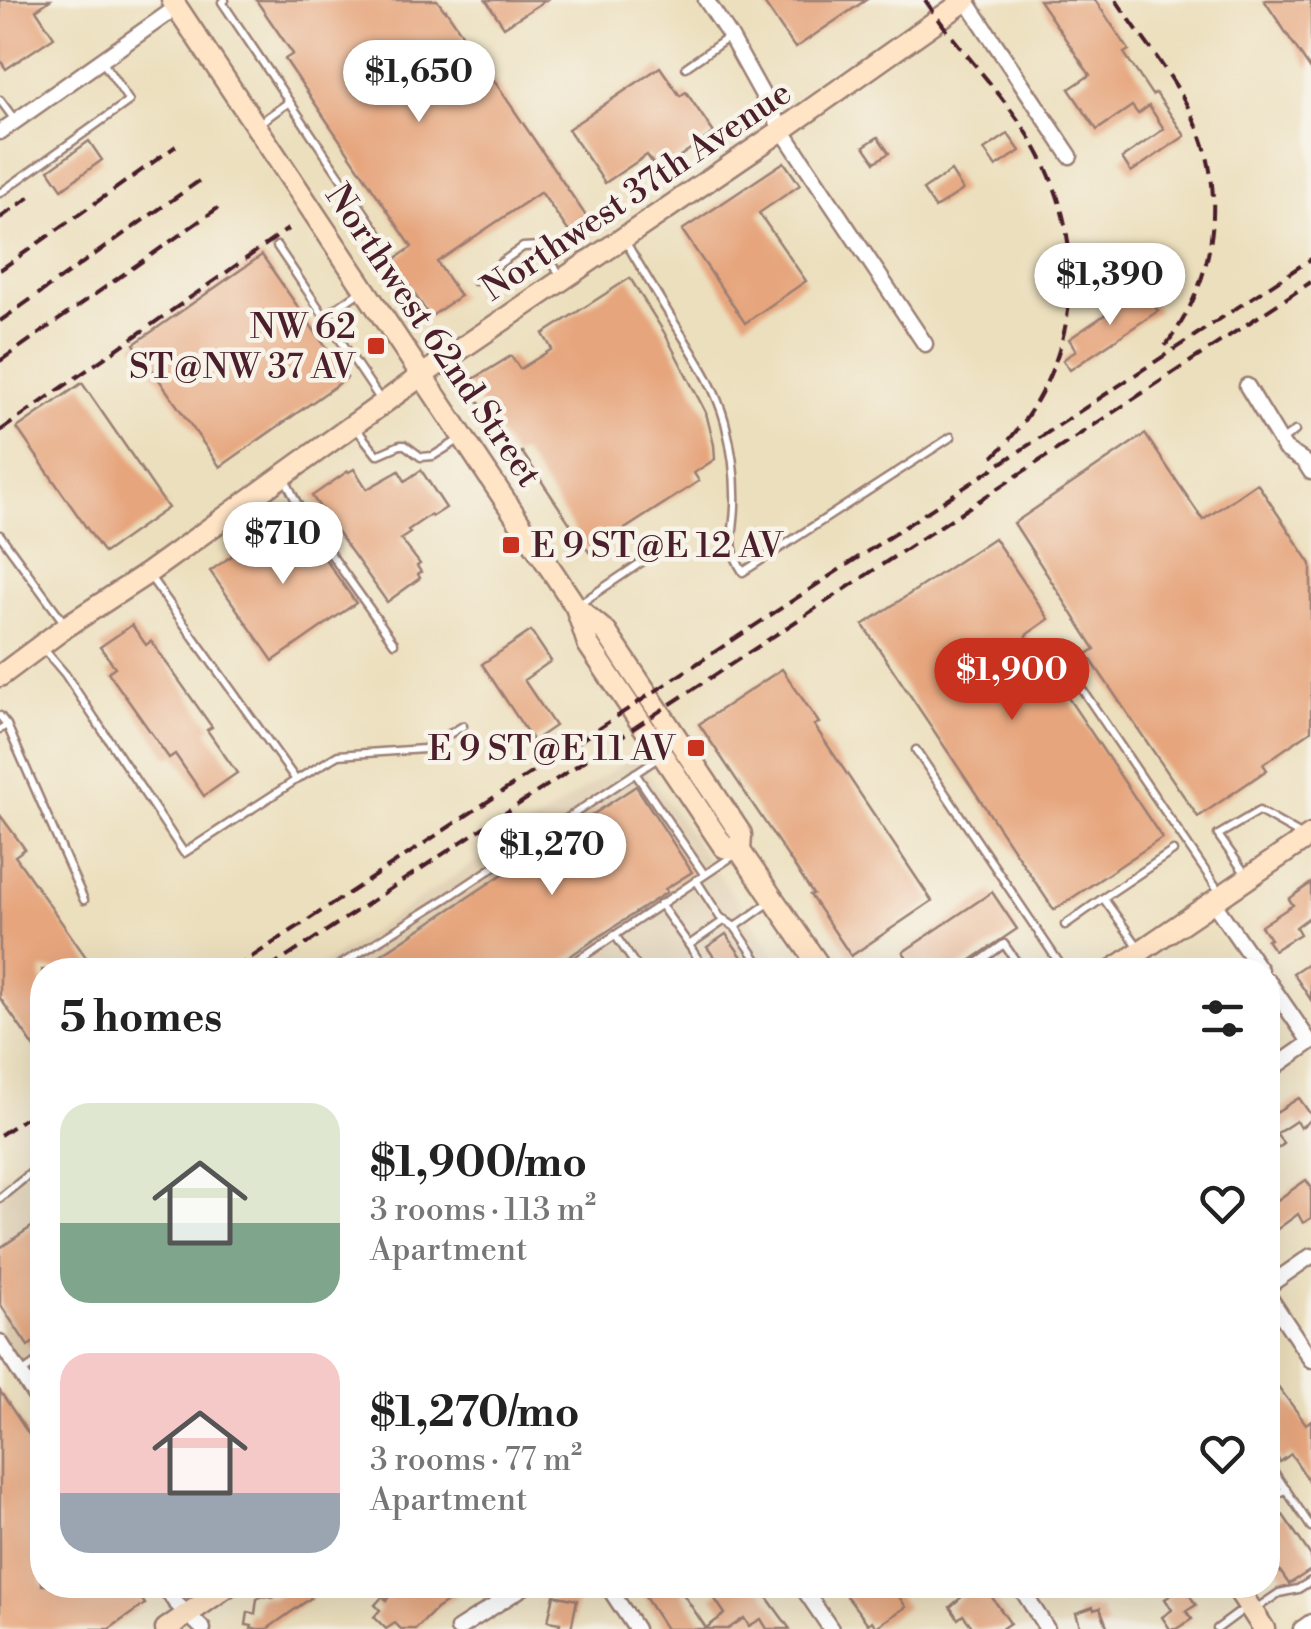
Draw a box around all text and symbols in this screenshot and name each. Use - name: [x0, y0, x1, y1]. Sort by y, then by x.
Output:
- pin: $1,650: [338, 40, 500, 125]
- text: $1,650: [365, 52, 473, 92]
- street label: Northwest 37th Avenue: [474, 72, 800, 311]
- street label: Northwest 62nd Street: [315, 176, 550, 495]
- pin: $1,390: [1029, 243, 1191, 328]
- text: $1,390: [1056, 255, 1164, 295]
- place label: NW 62 ST@NW 37 AV: [129, 306, 357, 389]
- marker: NW 62 ST@NW 37 AV: [365, 335, 387, 357]
- pin: $710: [224, 502, 342, 587]
- text: $710: [245, 514, 321, 554]
- place label: E 9 ST@E 12 AV: [531, 525, 785, 568]
- marker: E 9 ST@E 12 AV: [500, 534, 522, 556]
- pin: $1,900: [931, 638, 1093, 723]
- text: $1,900: [956, 650, 1068, 690]
- place label: E 9 ST@E 11 AV: [428, 728, 677, 771]
- marker: E 9 ST@E 11 AV: [685, 737, 707, 759]
- pin: $1,270: [471, 813, 633, 898]
- text: $1,270: [499, 825, 605, 865]
- icon: filters: [1195, 991, 1250, 1046]
- text: 5 homes: [60, 992, 222, 1045]
- text: $1,900/mo: [370, 1137, 587, 1190]
- icon: home: [140, 1143, 260, 1263]
- icon: heart: [1195, 1176, 1250, 1231]
- text: 3 rooms · 113 m²: [370, 1190, 596, 1230]
- text: Apartment: [370, 1230, 527, 1270]
- text: $1,270/mo: [370, 1387, 579, 1440]
- icon: home: [140, 1393, 260, 1513]
- icon: heart: [1195, 1426, 1250, 1481]
- text: 3 rooms · 77 m²: [370, 1440, 582, 1480]
- text: Apartment: [370, 1480, 527, 1520]

